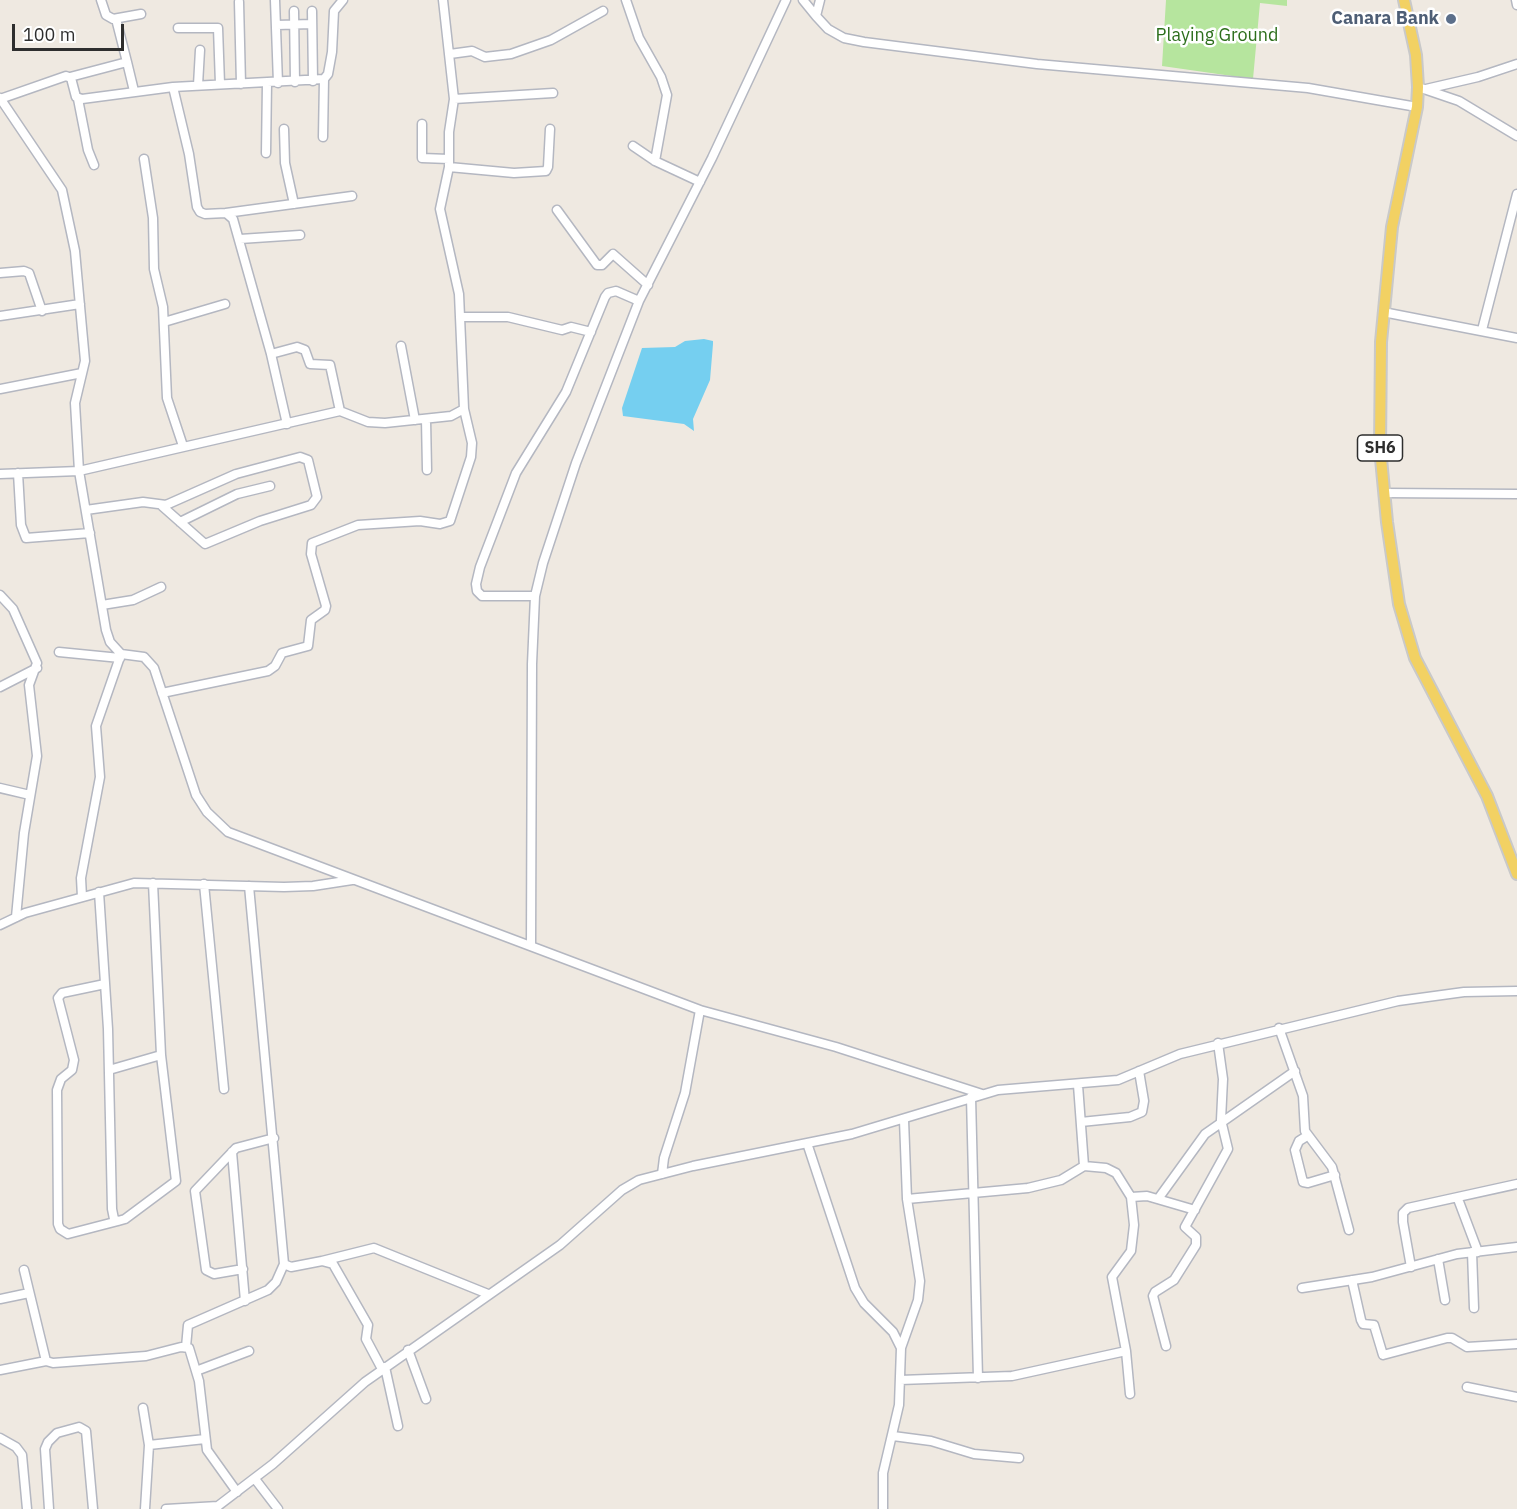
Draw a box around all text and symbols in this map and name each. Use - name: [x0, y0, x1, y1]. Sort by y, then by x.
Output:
- place label: Canara Bank: [1331, 8, 1439, 30]
- scale bar: [15, 12, 128, 50]
- marker: Canara Bank: [1444, 12, 1458, 26]
- text: 100 m: [23, 23, 75, 46]
- park label: Playing Ground: [1156, 25, 1278, 47]
- road number: SH6: [1358, 435, 1402, 461]

